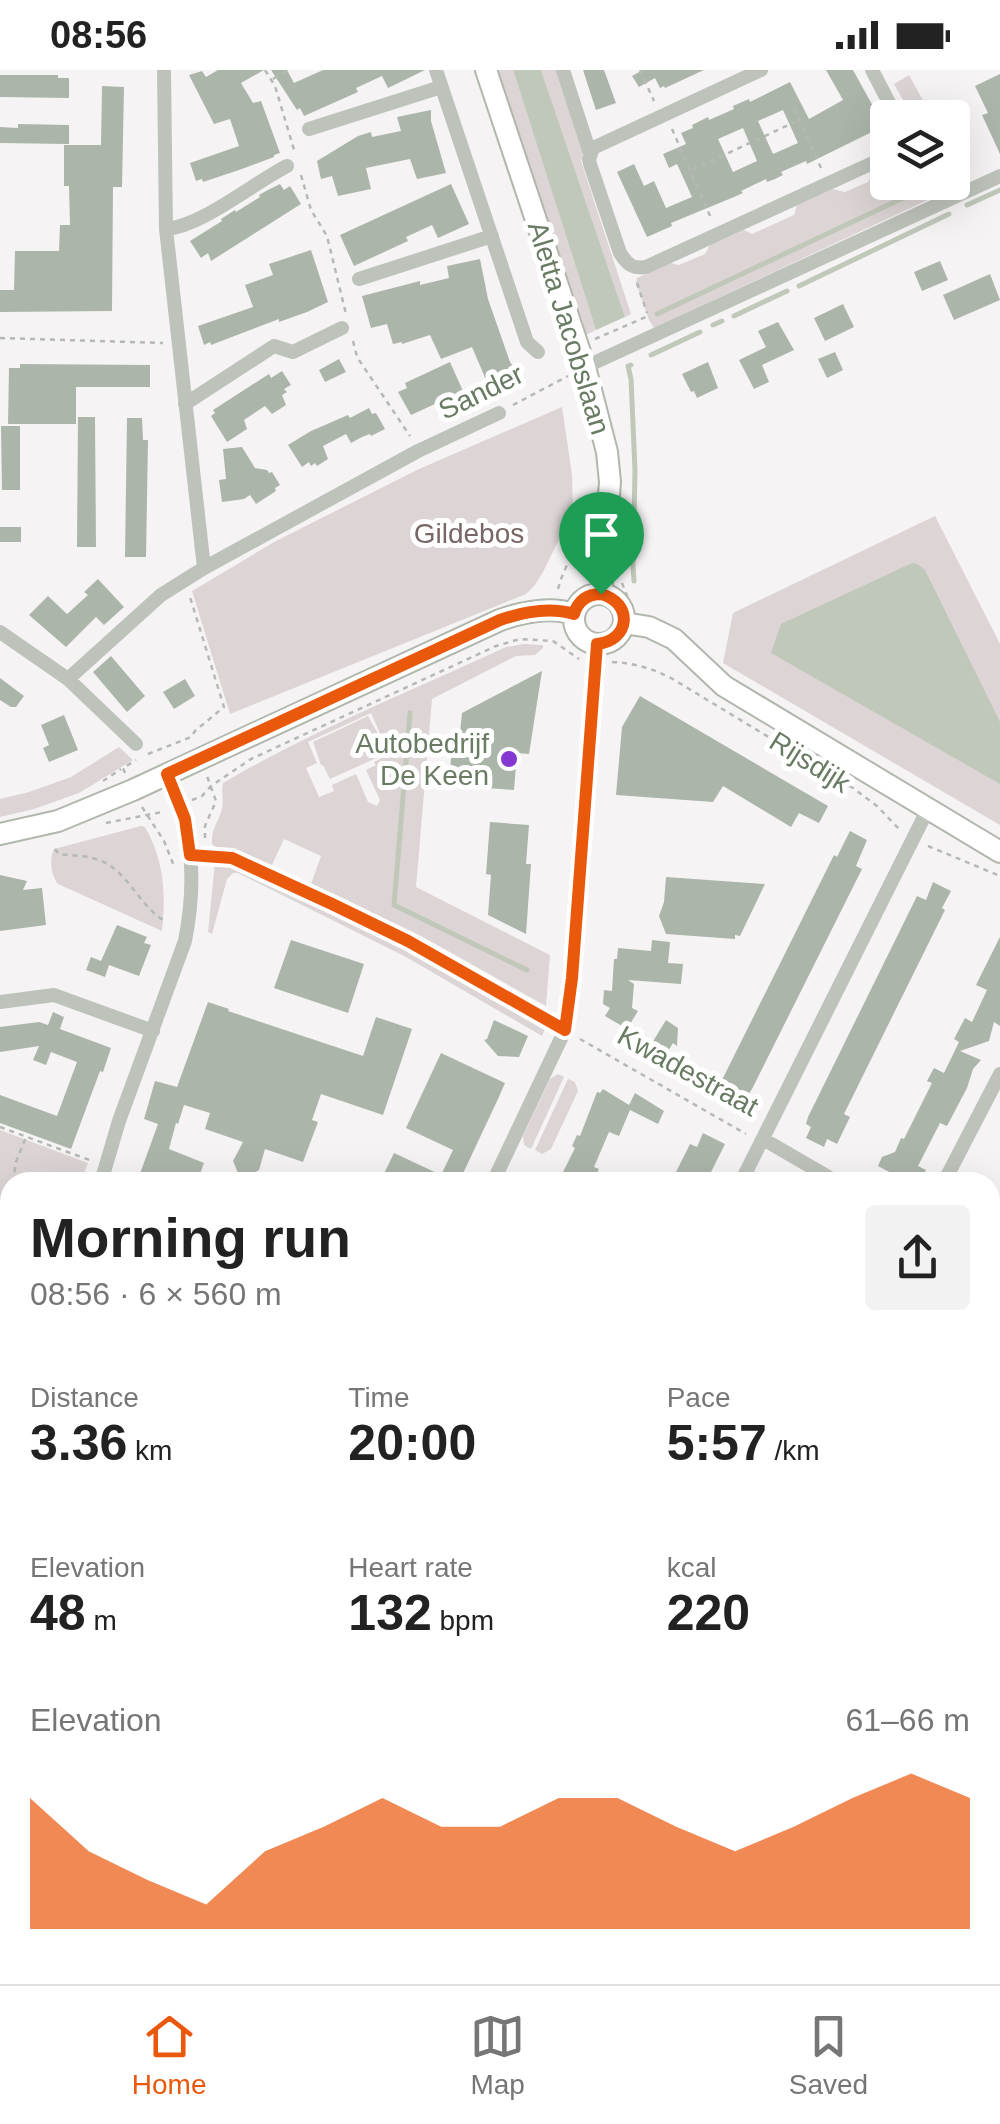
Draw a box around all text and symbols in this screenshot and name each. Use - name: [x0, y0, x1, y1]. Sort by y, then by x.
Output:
- text: 08:56: [50, 14, 147, 56]
- map controls: [870, 100, 970, 200]
- button: layers: [870, 100, 970, 200]
- street label: Aletta Jacobslaan: [522, 218, 616, 438]
- street label: Sander: [434, 358, 528, 426]
- pin: [559, 492, 644, 595]
- icon: arrive: [574, 507, 629, 562]
- park label: Gildebos: [414, 518, 524, 549]
- street label: Rijsdijk: [764, 725, 857, 799]
- place label: Autobedrijf De Keen: [355, 728, 489, 791]
- marker: Autobedrijf De Keen: [498, 748, 520, 770]
- street label: Kwadestraat: [612, 1020, 764, 1122]
- button: share: [865, 1205, 970, 1310]
- text: Morning run: [30, 1207, 351, 1269]
- text: 08:56 · 6 × 560 m: [30, 1276, 282, 1312]
- text: Distance: [30, 1382, 139, 1413]
- text: Time: [348, 1382, 410, 1413]
- text: Pace: [667, 1382, 730, 1413]
- text: 3.36: [30, 1415, 127, 1471]
- text: 20:00: [348, 1415, 476, 1471]
- text: 5:57: [667, 1415, 767, 1471]
- text: km: [127, 1435, 172, 1466]
- text: /km: [767, 1435, 820, 1466]
- text: Elevation: [30, 1552, 145, 1583]
- text: Heart rate: [348, 1552, 473, 1583]
- text: kcal: [667, 1552, 716, 1583]
- text: 48: [30, 1585, 86, 1641]
- text: 132: [348, 1585, 432, 1641]
- text: 220: [667, 1585, 750, 1641]
- text: m: [86, 1605, 117, 1636]
- text: bpm: [432, 1605, 494, 1636]
- text: Elevation: [30, 1702, 162, 1738]
- text: 61–66 m: [845, 1702, 970, 1738]
- tab: Home: [132, 2009, 207, 2101]
- tab: Map: [470, 2009, 525, 2101]
- tab: Saved: [789, 2009, 868, 2101]

